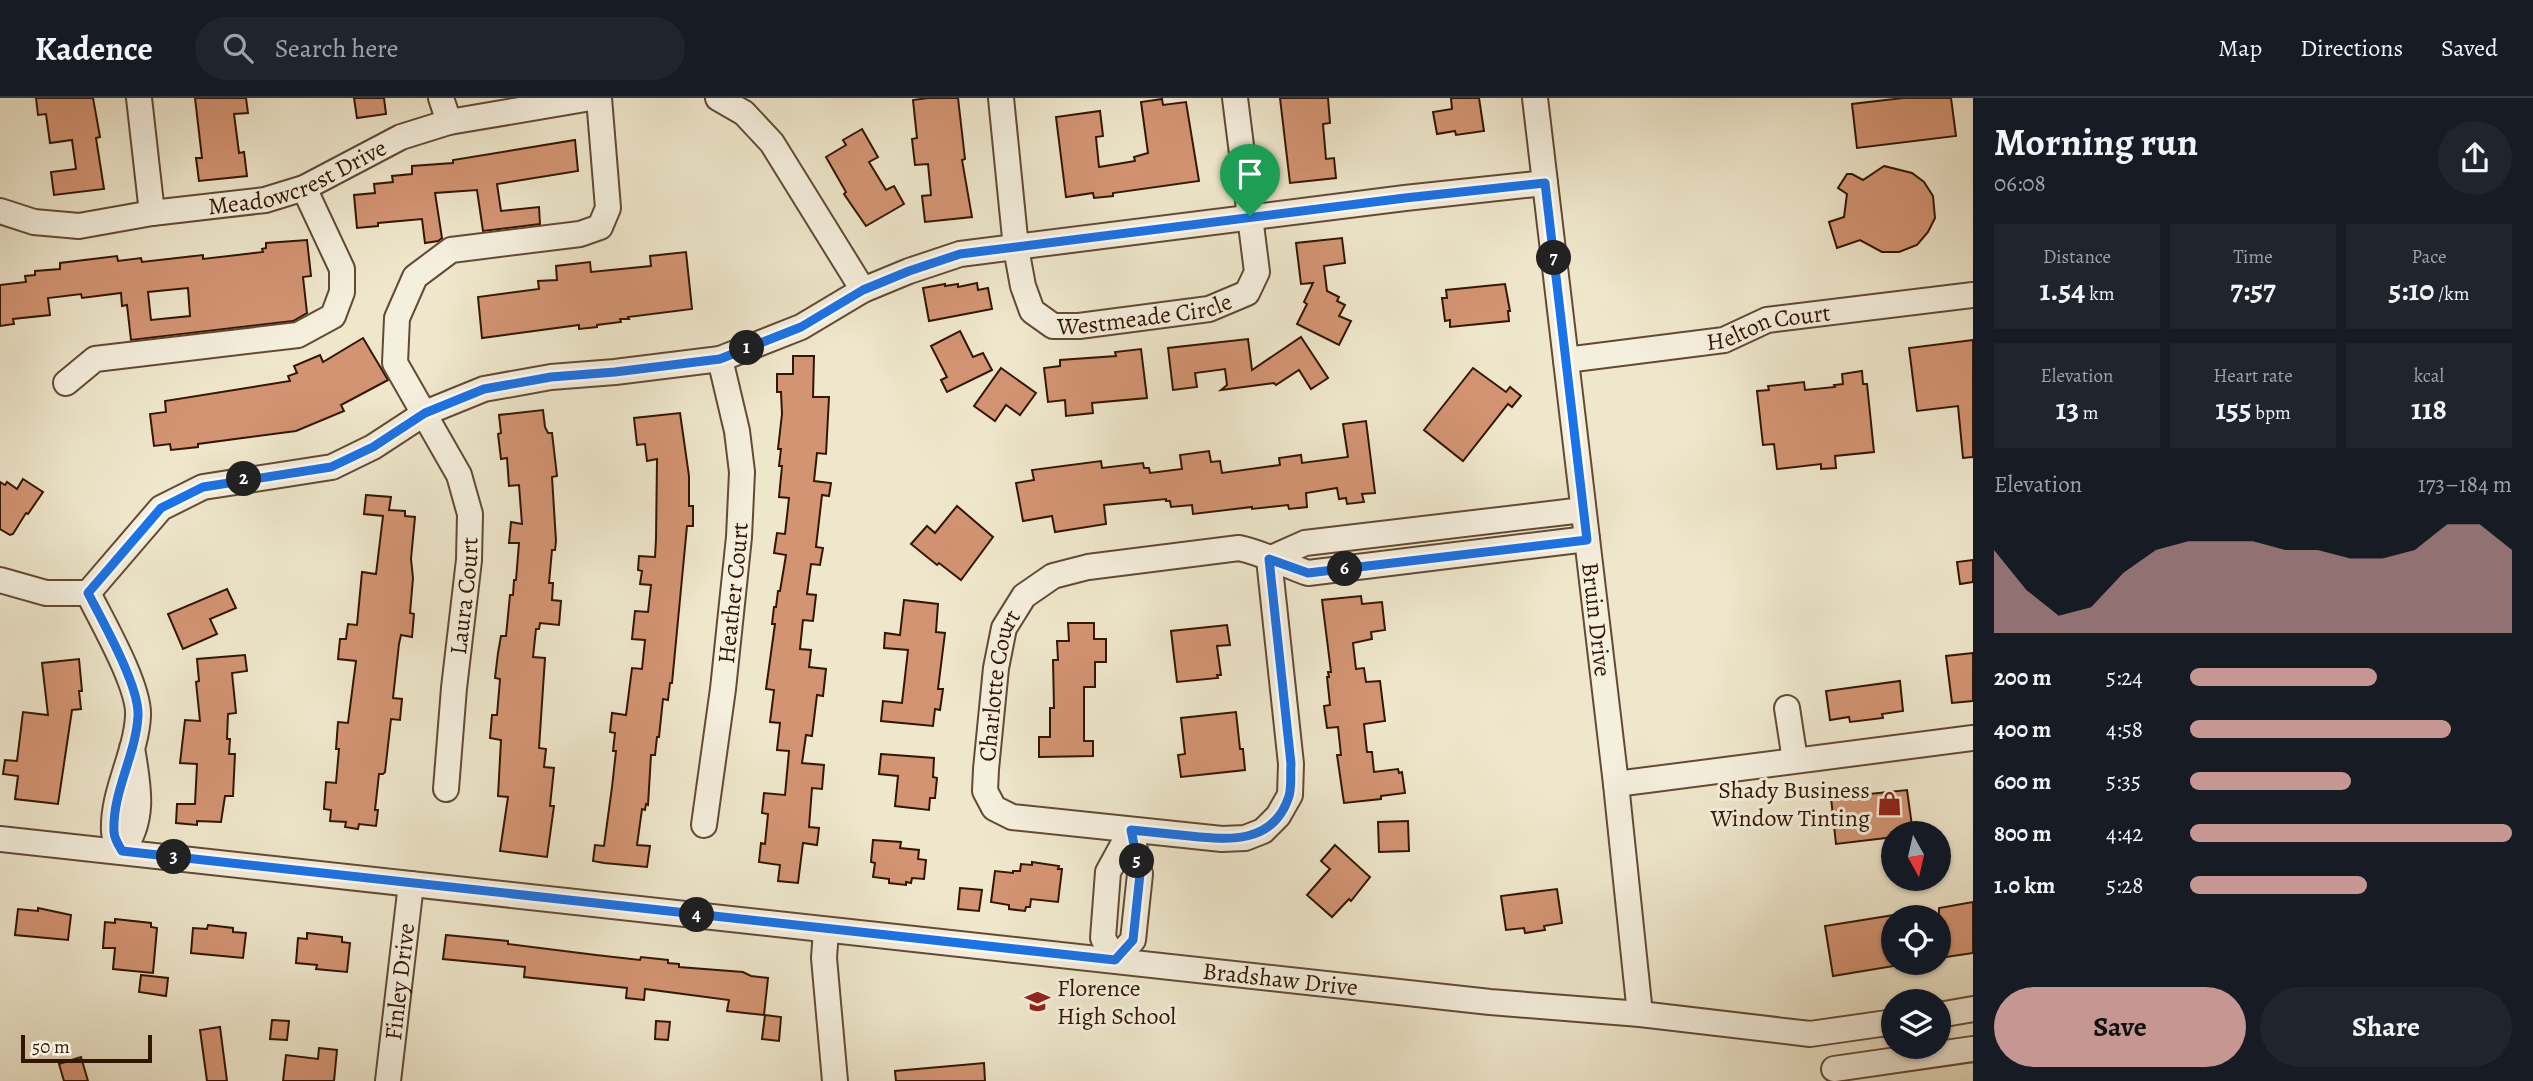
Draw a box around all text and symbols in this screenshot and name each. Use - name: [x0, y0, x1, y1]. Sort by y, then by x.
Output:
- search box: [195, 17, 685, 80]
- text: Kadence: [35, 26, 153, 71]
- icon: search: [219, 29, 257, 67]
- text: Search here: [275, 31, 398, 66]
- text: Map: [2218, 32, 2262, 64]
- text: Directions: [2300, 32, 2403, 64]
- text: Saved: [2441, 32, 2498, 64]
- text: Morning run: [1994, 116, 2198, 168]
- button: share: [2438, 121, 2512, 195]
- street label: Meadowcrest Drive: [206, 132, 392, 222]
- pin: [1220, 144, 1280, 216]
- icon: arrive: [1231, 155, 1269, 193]
- text: 06:08: [1994, 168, 2046, 199]
- pin: 7: [1536, 240, 1572, 276]
- text: 7: [1549, 244, 1558, 270]
- text: Distance: [2043, 244, 2111, 270]
- text: Time: [2233, 244, 2273, 270]
- text: Pace: [2411, 244, 2447, 270]
- text: 1.54: [2040, 270, 2085, 310]
- text: 7:57: [2230, 270, 2276, 310]
- text: 5:10: [2388, 270, 2434, 310]
- text: km: [2085, 281, 2114, 307]
- text: /km: [2434, 281, 2470, 307]
- street label: Westmeade Circle: [1056, 285, 1237, 342]
- street label: Helton Court: [1705, 296, 1832, 358]
- pin: 1: [730, 330, 764, 366]
- text: 1: [743, 334, 750, 360]
- text: Elevation: [2041, 363, 2113, 389]
- text: Heart rate: [2213, 363, 2293, 389]
- text: kcal: [2414, 363, 2444, 389]
- text: 13: [2055, 389, 2079, 429]
- text: 155: [2215, 389, 2252, 429]
- text: 118: [2411, 389, 2447, 429]
- text: m: [2079, 400, 2099, 426]
- text: bpm: [2252, 400, 2291, 426]
- pin: 2: [226, 462, 262, 496]
- text: 2: [239, 465, 248, 491]
- text: Elevation: [1994, 469, 2082, 500]
- text: 173–184 m: [2418, 469, 2512, 500]
- street label: Heather Court: [710, 522, 756, 665]
- street label: Laura Court: [442, 537, 486, 656]
- pin: 6: [1328, 552, 1362, 587]
- text: 6: [1340, 555, 1349, 581]
- street label: Bruin Drive: [1574, 560, 1619, 678]
- street label: Charlotte Court: [971, 603, 1028, 763]
- text: 200 m: [1994, 662, 2052, 693]
- text: 5:24: [2106, 662, 2143, 693]
- text: 400 m: [1994, 714, 2051, 745]
- text: 4:58: [2106, 714, 2143, 745]
- text: 600 m: [1994, 766, 2051, 797]
- text: 5:35: [2106, 766, 2141, 797]
- place label: Shady Business Window Tinting: [1709, 774, 1870, 834]
- shop icon: Shady Business Window Tinting: [1876, 790, 1904, 818]
- text: 800 m: [1994, 818, 2051, 849]
- text: 4:42: [2106, 818, 2143, 849]
- north arrow: [1881, 821, 1951, 891]
- map controls: [1881, 821, 1951, 1059]
- pin: 3: [156, 840, 192, 874]
- text: 3: [169, 843, 178, 869]
- pin: 5: [1120, 844, 1154, 878]
- text: 5: [1132, 847, 1141, 873]
- text: 1.0 km: [1994, 870, 2055, 901]
- text: 5:28: [2106, 870, 2143, 901]
- pin: 4: [680, 898, 714, 932]
- text: 4: [692, 901, 701, 927]
- button: locate: [1881, 905, 1951, 975]
- street label: Finley Drive: [377, 921, 422, 1042]
- street label: Bradshaw Drive: [1201, 955, 1360, 1003]
- place label: Florence High School: [1057, 972, 1176, 1032]
- button: Save: [1994, 987, 2246, 1067]
- button: Share: [2260, 987, 2512, 1067]
- school or university icon: Florence High School: [1023, 988, 1051, 1016]
- button: layers: [1881, 989, 1951, 1059]
- scale bar: [21, 1032, 152, 1064]
- text: 50 m: [32, 1034, 70, 1060]

